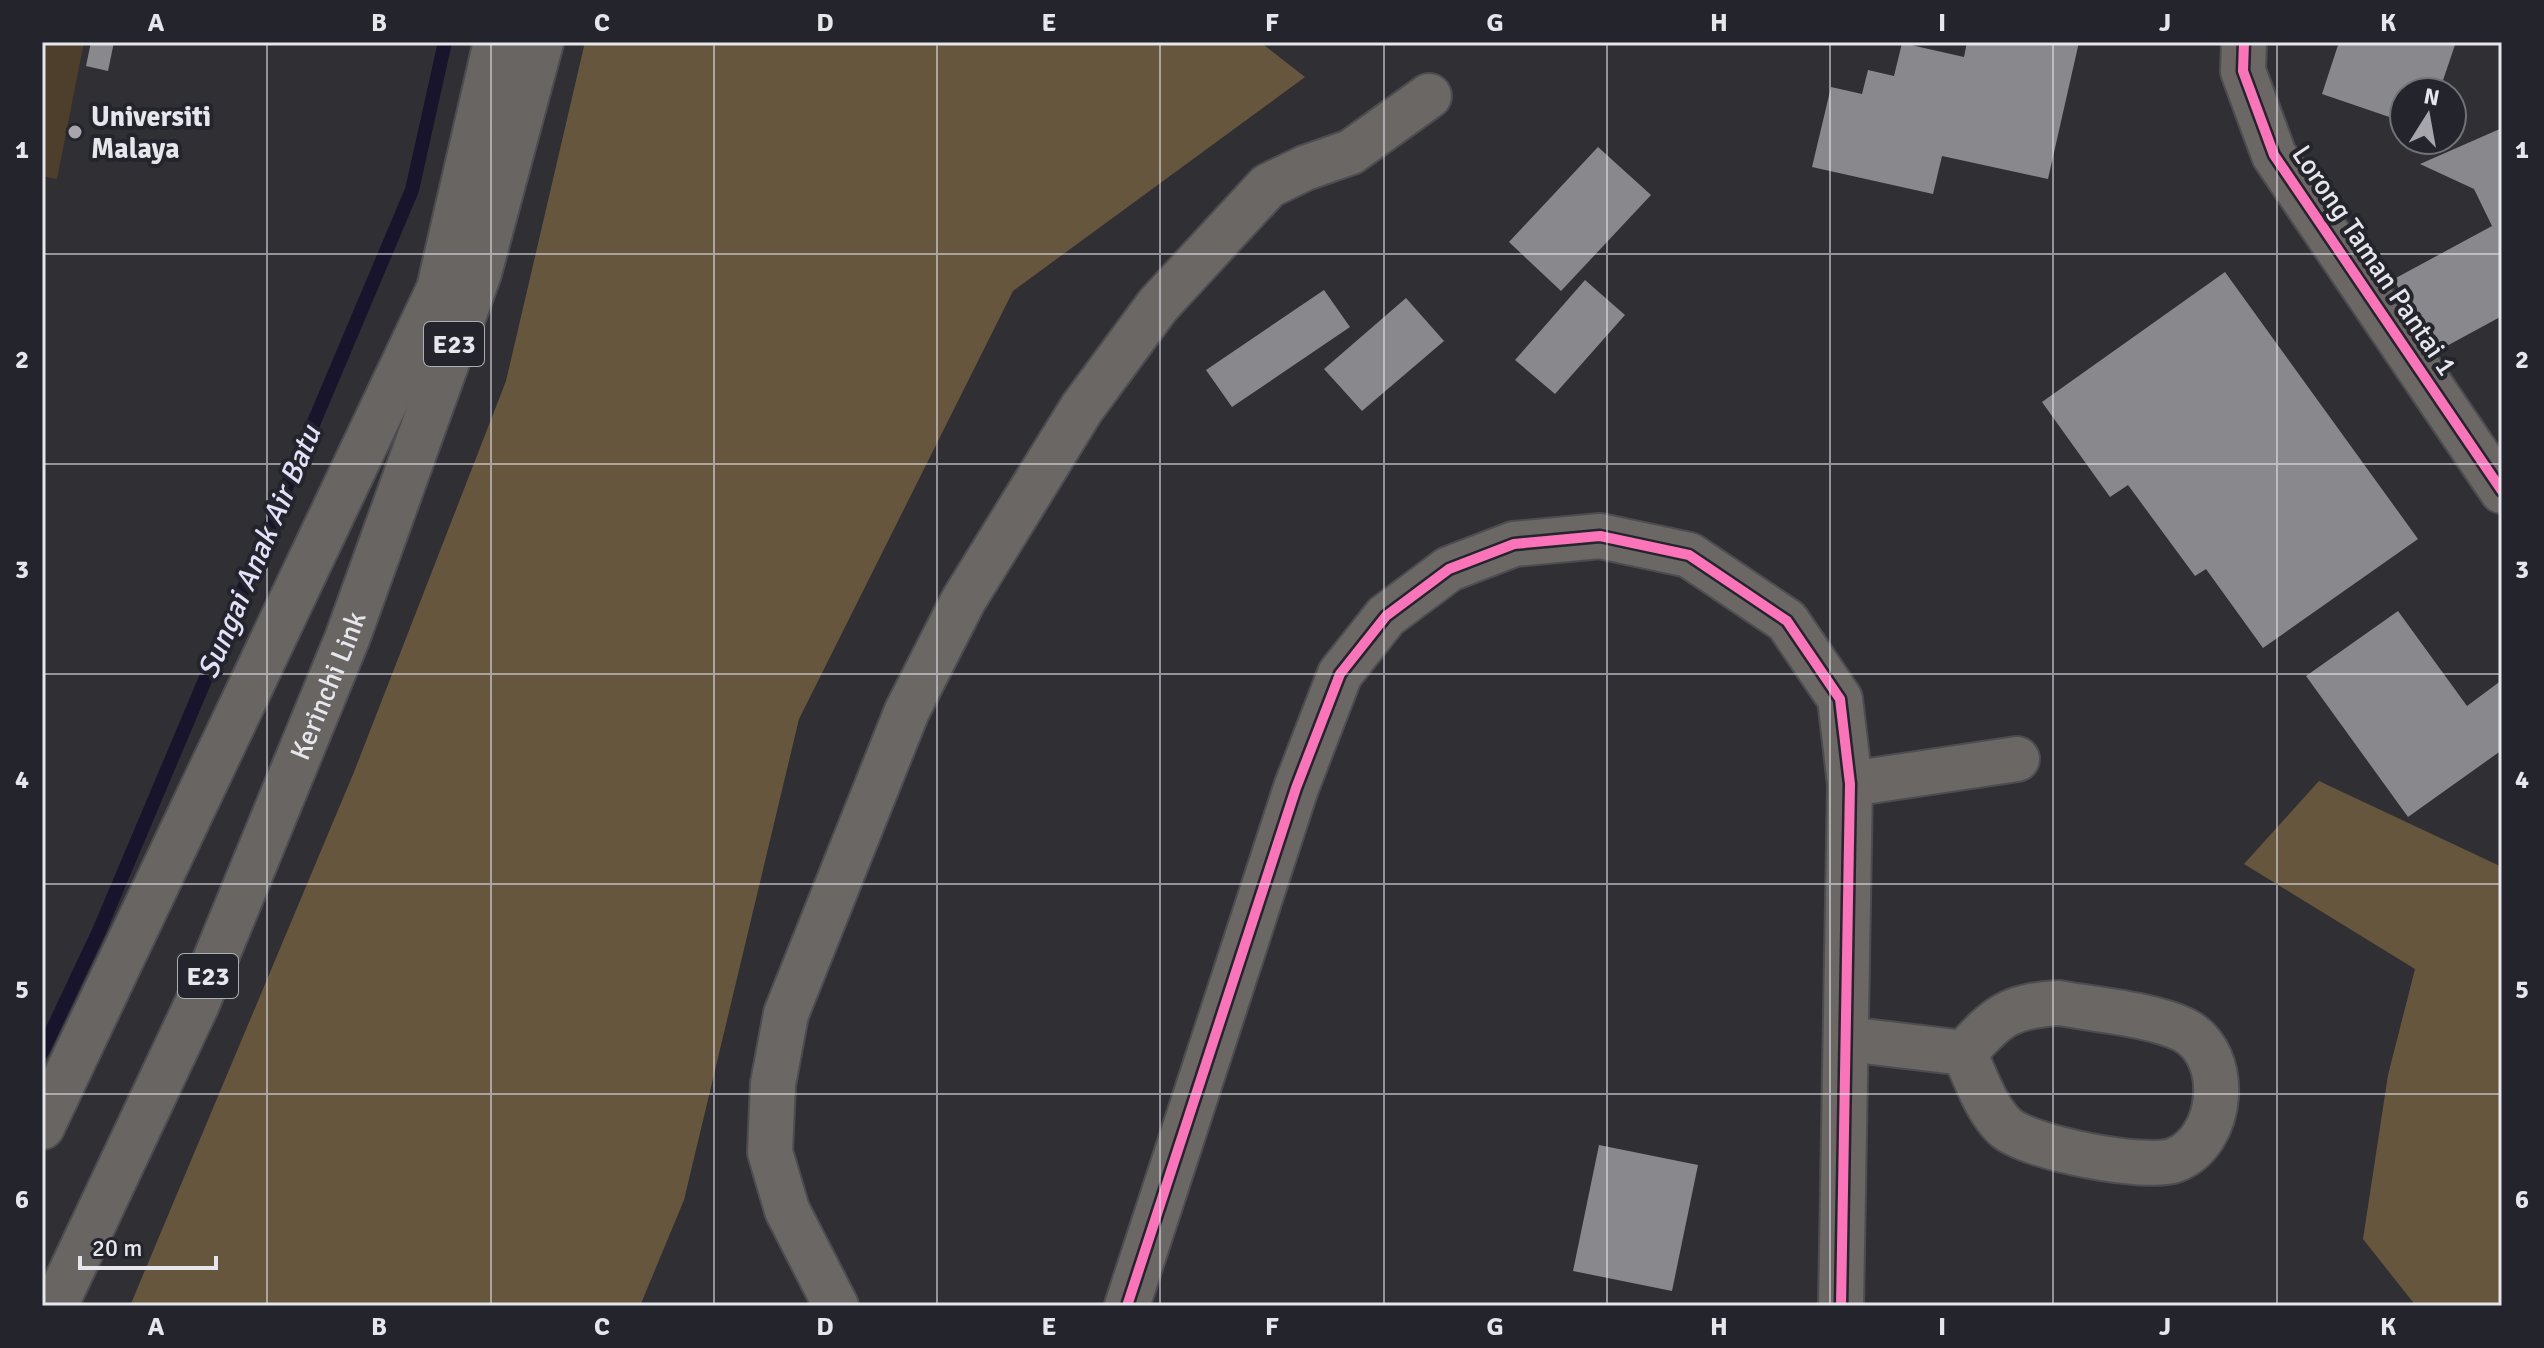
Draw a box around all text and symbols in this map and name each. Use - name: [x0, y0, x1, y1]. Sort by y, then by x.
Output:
- text: A: [148, 7, 165, 39]
- text: B: [371, 7, 387, 39]
- text: C: [594, 7, 610, 39]
- text: D: [816, 7, 834, 39]
- text: E: [1042, 7, 1056, 39]
- text: F: [1265, 7, 1279, 39]
- text: G: [1486, 7, 1504, 39]
- text: H: [1710, 7, 1728, 39]
- text: I: [1938, 7, 1946, 39]
- text: J: [2159, 7, 2171, 39]
- text: K: [2380, 7, 2396, 39]
- north arrow: [2388, 76, 2468, 156]
- text: N: [2422, 82, 2442, 112]
- place label: Universiti Malaya: [91, 100, 211, 166]
- marker: Universiti Malaya: [66, 123, 84, 141]
- text: 1: [15, 134, 29, 166]
- text: 1: [2515, 134, 2529, 166]
- street label: Lorong Taman Pantai 1: [2284, 139, 2464, 382]
- road number: E23: [424, 322, 484, 366]
- text: 2: [15, 344, 29, 376]
- text: 2: [2515, 344, 2529, 376]
- water label: Sungai Anak Air Batu: [190, 419, 330, 684]
- text: 3: [15, 554, 29, 586]
- text: 3: [2515, 554, 2529, 586]
- street label: Kerinchi Link: [283, 607, 374, 765]
- text: 4: [15, 764, 29, 796]
- text: 4: [2515, 764, 2529, 796]
- road number: E23: [178, 954, 238, 998]
- text: 5: [15, 974, 29, 1006]
- text: 5: [2515, 974, 2529, 1006]
- text: 6: [15, 1184, 29, 1216]
- text: 6: [2515, 1184, 2529, 1216]
- scale bar: [80, 1220, 216, 1270]
- text: 20 m: [92, 1233, 142, 1263]
- text: A: [148, 1311, 165, 1343]
- text: B: [371, 1311, 387, 1343]
- text: C: [594, 1311, 610, 1343]
- text: D: [816, 1311, 834, 1343]
- text: E: [1042, 1311, 1056, 1343]
- text: F: [1265, 1311, 1279, 1343]
- text: G: [1486, 1311, 1504, 1343]
- text: H: [1710, 1311, 1728, 1343]
- text: I: [1938, 1311, 1946, 1343]
- text: J: [2159, 1311, 2171, 1343]
- text: K: [2380, 1311, 2396, 1343]

